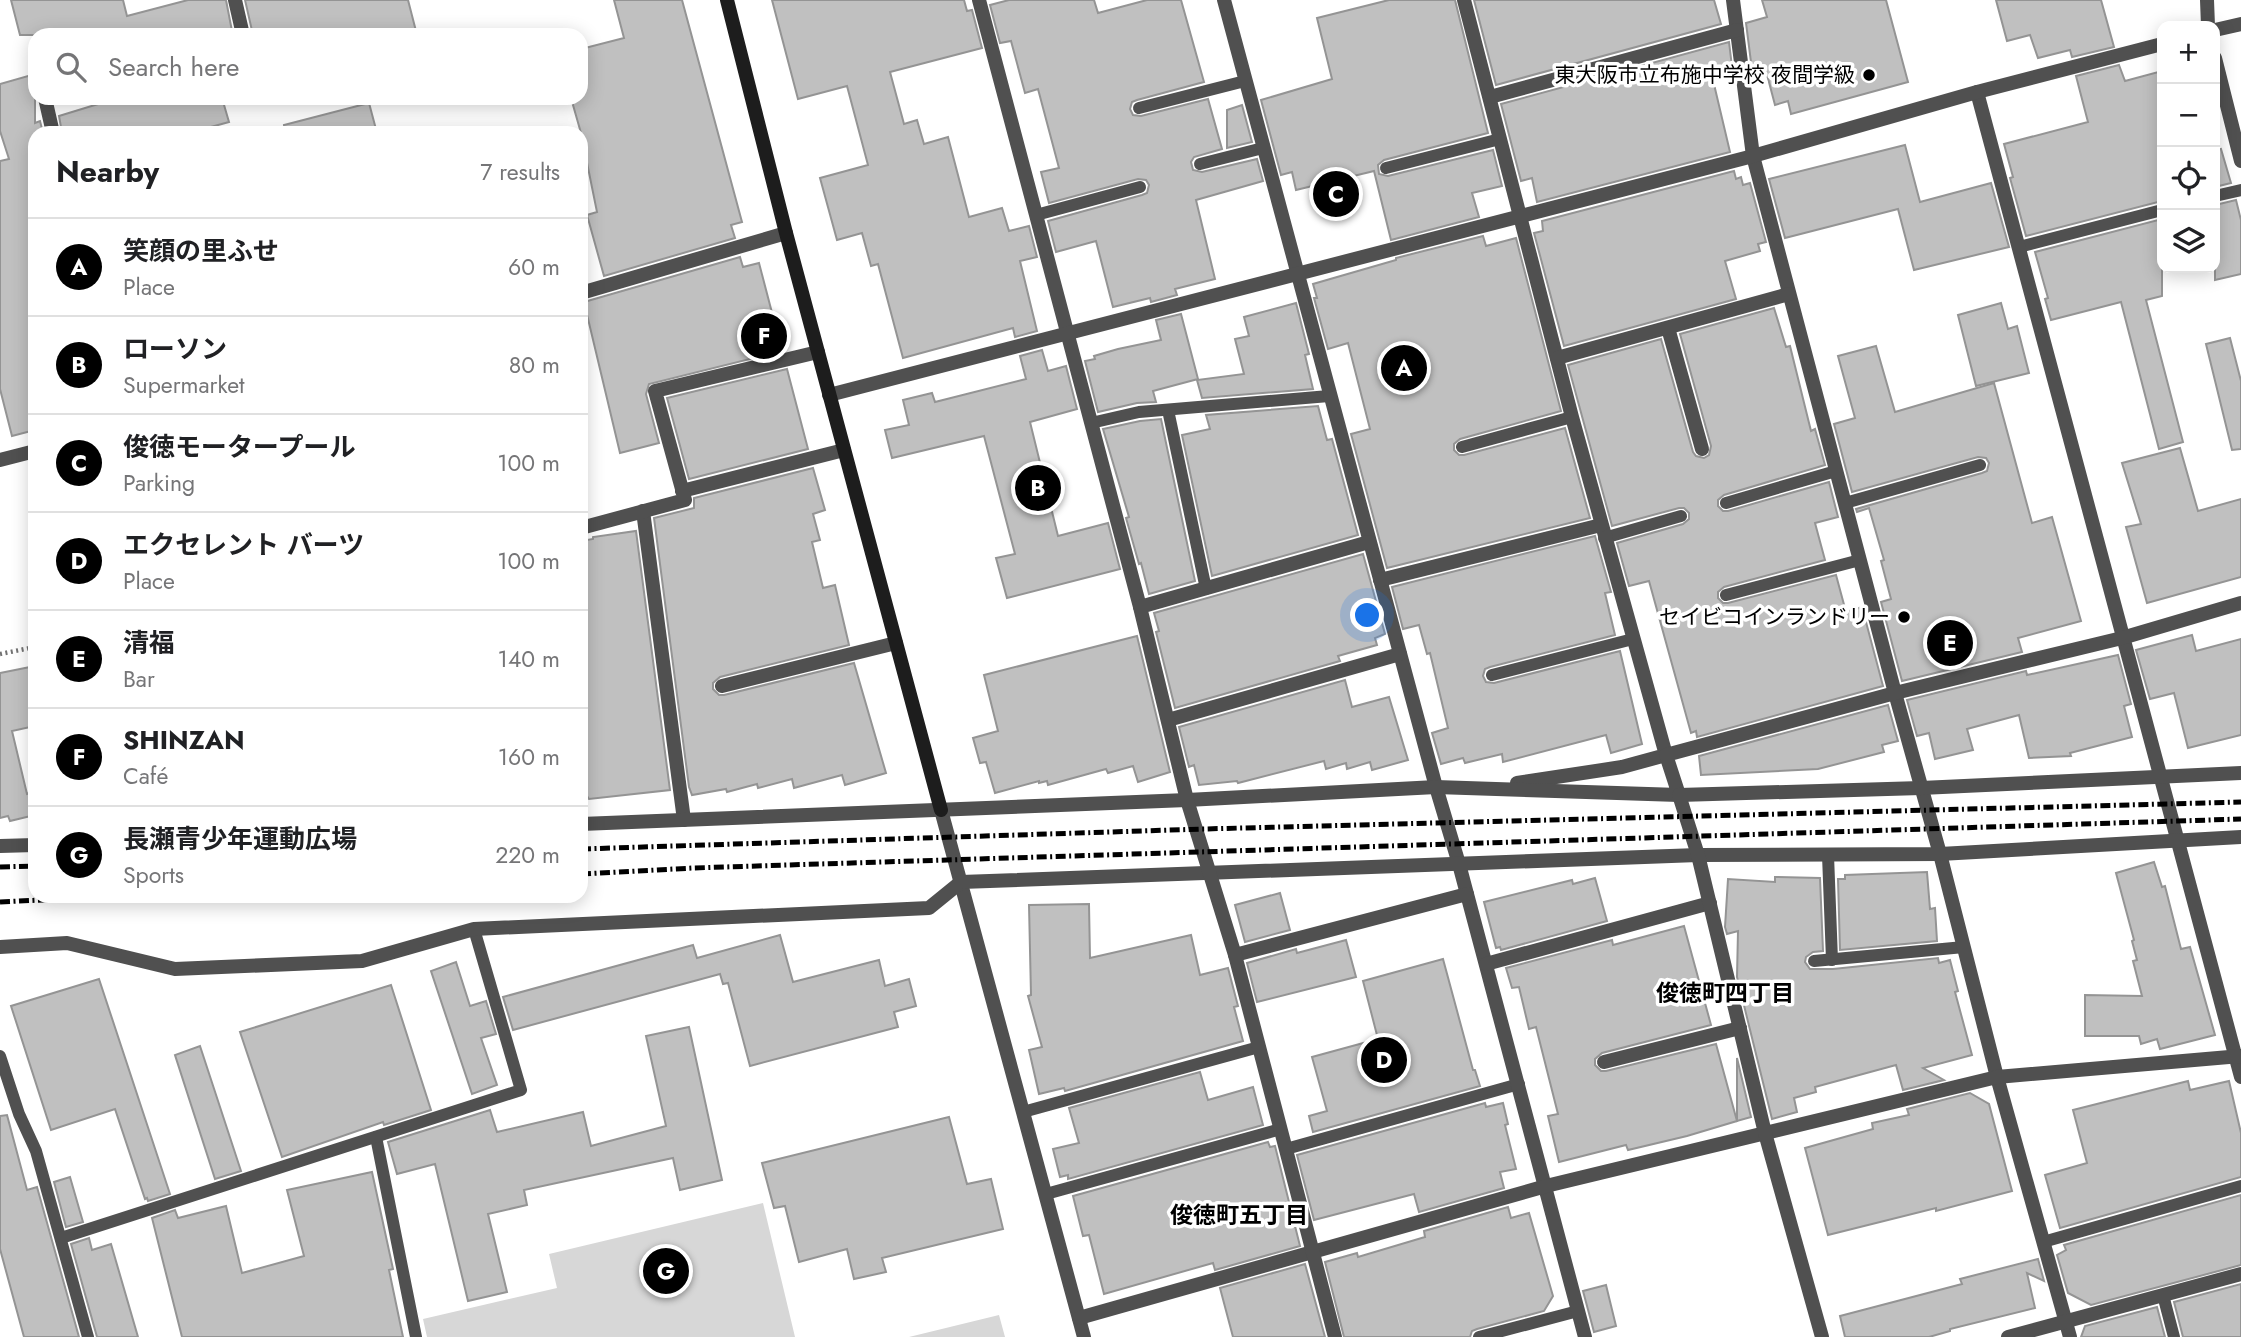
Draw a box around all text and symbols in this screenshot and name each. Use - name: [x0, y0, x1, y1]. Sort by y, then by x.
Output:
- map controls: [2157, 21, 2220, 273]
- button: +: [2157, 21, 2220, 84]
- search box: [28, 28, 588, 105]
- icon: search: [52, 48, 90, 86]
- text: Search here: [108, 48, 240, 86]
- place label: 東大阪市立布施中学校 夜間学級: [1555, 60, 1855, 90]
- marker: 東大阪市立布施中学校 夜間学級: [1861, 67, 1877, 83]
- button: −: [2157, 84, 2220, 147]
- button: locate: [2157, 147, 2220, 210]
- text: Nearby: [56, 150, 159, 193]
- text: 7 results: [480, 155, 560, 189]
- pin: C: [1313, 168, 1359, 220]
- button: layers: [2157, 210, 2220, 273]
- text: 笑顔の里ふせ: [123, 232, 279, 270]
- text: A: [71, 250, 87, 284]
- text: 60 m: [508, 250, 560, 284]
- text: Place: [123, 270, 175, 304]
- pin: F: [741, 310, 787, 362]
- text: ローソン: [123, 330, 227, 368]
- pin: A: [1381, 342, 1427, 394]
- text: B: [71, 348, 87, 382]
- text: 80 m: [509, 348, 560, 382]
- text: Supermarket: [123, 368, 245, 402]
- text: 俊徳モータープール: [123, 428, 355, 466]
- text: C: [71, 446, 87, 480]
- text: 100 m: [497, 446, 560, 480]
- pin: B: [1015, 462, 1061, 514]
- text: Parking: [123, 466, 195, 500]
- text: エクセレント バーツ: [123, 526, 364, 564]
- text: D: [71, 544, 87, 578]
- text: 100 m: [497, 544, 560, 578]
- text: Place: [123, 564, 175, 598]
- your location: [1350, 598, 1384, 632]
- place label: セイビコインランドリー: [1659, 602, 1890, 632]
- marker: セイビコインランドリー: [1896, 609, 1912, 625]
- pin: E: [1927, 617, 1973, 669]
- text: 清福: [123, 624, 175, 662]
- text: E: [72, 642, 86, 676]
- text: 140 m: [498, 642, 560, 676]
- text: Bar: [123, 662, 155, 696]
- text: SHINZAN: [123, 721, 245, 759]
- text: F: [73, 740, 85, 774]
- text: 160 m: [498, 740, 560, 774]
- text: Café: [123, 759, 168, 793]
- text: 長瀬青少年運動広場: [123, 820, 357, 858]
- text: G: [70, 838, 88, 872]
- text: 220 m: [495, 838, 560, 872]
- text: Sports: [123, 858, 184, 892]
- district label: 俊徳町四丁目: [1656, 976, 1794, 1010]
- pin: D: [1361, 1034, 1407, 1086]
- district label: 俊徳町五丁目: [1170, 1198, 1308, 1232]
- pin: G: [643, 1245, 689, 1297]

